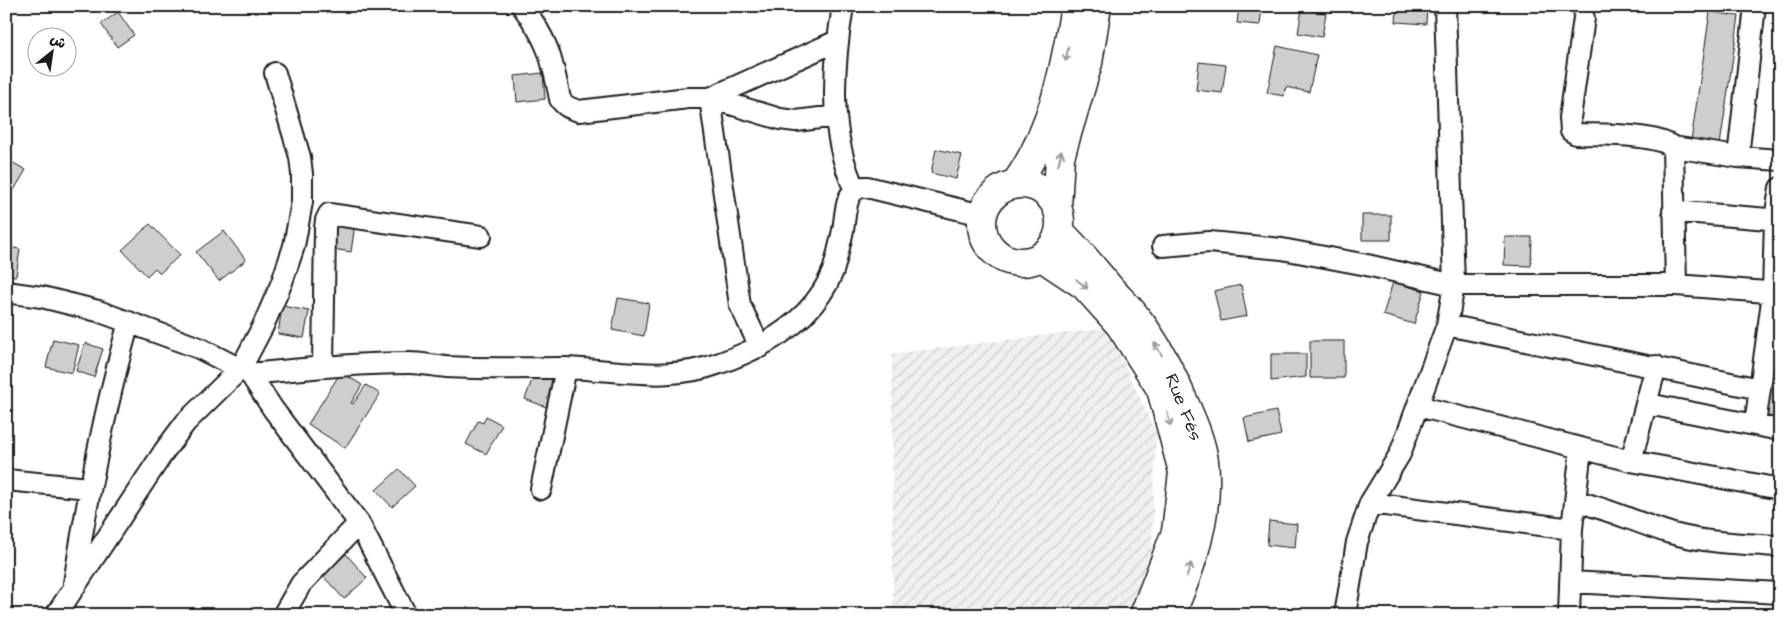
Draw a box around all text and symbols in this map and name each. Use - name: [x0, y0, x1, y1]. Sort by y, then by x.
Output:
- north arrow: [28, 28, 78, 78]
- text: ش: [46, 29, 70, 54]
- one-way arrow: [1062, 46, 1072, 62]
- one-way arrow: [1056, 151, 1065, 167]
- one-way arrow: [1075, 279, 1088, 290]
- one-way arrow: [1152, 343, 1162, 357]
- street label: Rue Fés: [1159, 370, 1208, 444]
- one-way arrow: [1165, 410, 1174, 426]
- one-way arrow: [1184, 562, 1194, 578]

